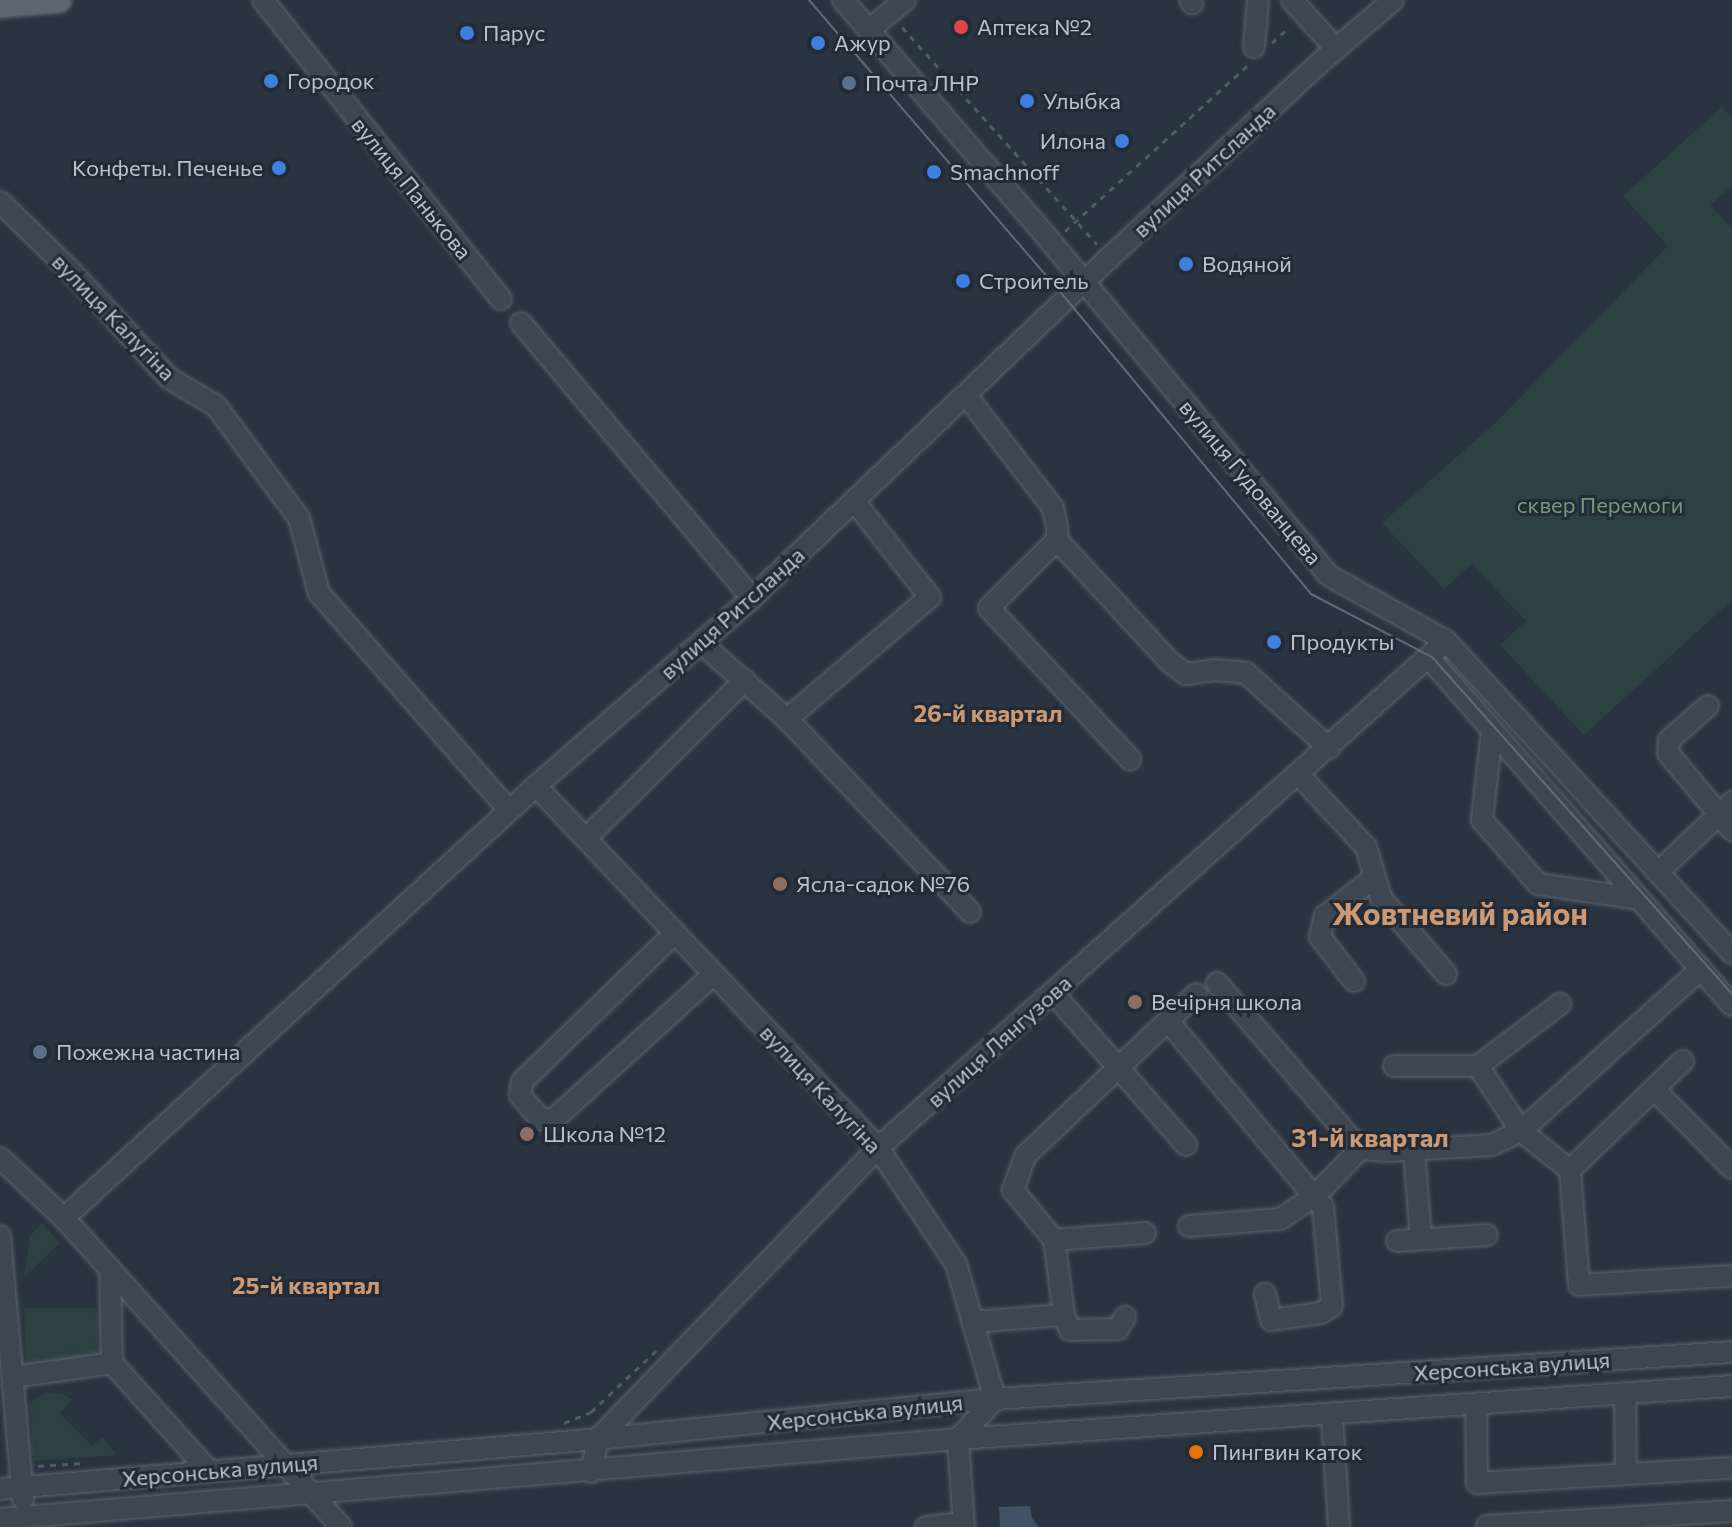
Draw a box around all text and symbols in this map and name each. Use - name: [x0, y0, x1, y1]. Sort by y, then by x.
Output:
- place label: Аптека №2: [977, 14, 1092, 40]
- marker: Аптека №2: [952, 18, 970, 36]
- place label: Парус: [483, 20, 545, 46]
- marker: Парус: [458, 24, 476, 42]
- place label: Ажур: [834, 30, 891, 56]
- marker: Ажур: [809, 34, 827, 52]
- place label: Городок: [287, 68, 375, 94]
- place label: Почта ЛНР: [865, 70, 979, 96]
- marker: Городок: [262, 72, 280, 90]
- marker: Почта ЛНР: [840, 74, 858, 92]
- place label: Улыбка: [1043, 88, 1121, 114]
- marker: Улыбка: [1018, 92, 1036, 110]
- street label: вулиця Ритсланда: [1128, 97, 1280, 243]
- street label: вулиця Панькова: [347, 112, 477, 264]
- place label: Илона: [1040, 128, 1106, 154]
- marker: Илона: [1113, 132, 1131, 150]
- place label: Конфеты. Печенье: [72, 155, 263, 181]
- marker: Конфеты. Печенье: [270, 159, 288, 177]
- place label: Smachnoff: [950, 159, 1060, 185]
- marker: Smachnoff: [925, 163, 943, 181]
- street label: вулиця Калугіна: [47, 248, 181, 386]
- place label: Водяной: [1202, 251, 1292, 277]
- marker: Водяной: [1177, 255, 1195, 273]
- place label: Строитель: [979, 268, 1089, 294]
- marker: Строитель: [954, 272, 972, 290]
- street label: вулиця Гудованцева: [1174, 394, 1328, 570]
- park label: сквер Перемоги: [1517, 492, 1683, 518]
- street label: вулиця Ритсланда: [655, 541, 809, 685]
- place label: Продукты: [1290, 629, 1394, 655]
- marker: Продукты: [1265, 633, 1283, 651]
- district label: 26-й квартал: [914, 699, 1062, 727]
- place label: Ясла-садок №76: [796, 871, 970, 897]
- marker: Ясла-садок №76: [771, 875, 789, 893]
- district label: Жовтневий район: [1332, 895, 1588, 931]
- street label: вулиця Лянгузова: [922, 969, 1076, 1113]
- place label: Вечірня школа: [1151, 989, 1302, 1015]
- marker: Вечірня школа: [1126, 993, 1144, 1011]
- street label: вулиця Калугіна: [755, 1019, 887, 1159]
- place label: Пожежна частина: [56, 1039, 240, 1065]
- marker: Пожежна частина: [31, 1043, 49, 1061]
- place label: Школа №12: [543, 1121, 666, 1147]
- district label: 31-й квартал: [1291, 1121, 1449, 1153]
- marker: Школа №12: [518, 1125, 536, 1143]
- district label: 25-й квартал: [232, 1271, 380, 1299]
- street label: Херсонська вулиця: [1413, 1346, 1611, 1386]
- street label: Херсонська вулиця: [766, 1389, 964, 1435]
- place label: Пингвин каток: [1212, 1439, 1363, 1465]
- marker: Пингвин каток: [1187, 1443, 1205, 1461]
- street label: Херсонська вулиця: [121, 1448, 319, 1492]

